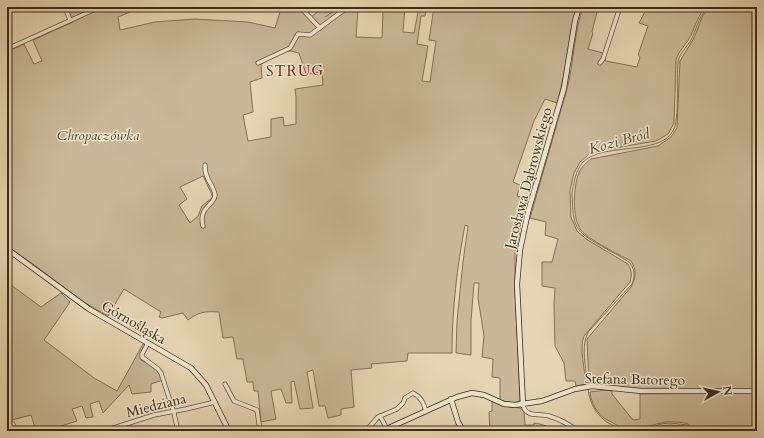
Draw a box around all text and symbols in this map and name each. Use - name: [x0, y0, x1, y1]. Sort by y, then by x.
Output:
- district label: STRUG: [266, 61, 324, 81]
- street label: Jarosława Dąbrowskiego: [500, 105, 557, 253]
- water label: Kozi Bród: [586, 123, 652, 159]
- park label: Chropaczówka: [57, 126, 139, 145]
- street label: Górnośląska: [98, 296, 170, 349]
- street label: Stefana Batorego: [585, 369, 686, 390]
- north arrow: [698, 372, 738, 412]
- text: N: [719, 385, 736, 397]
- street label: Miedziana: [124, 389, 188, 422]

